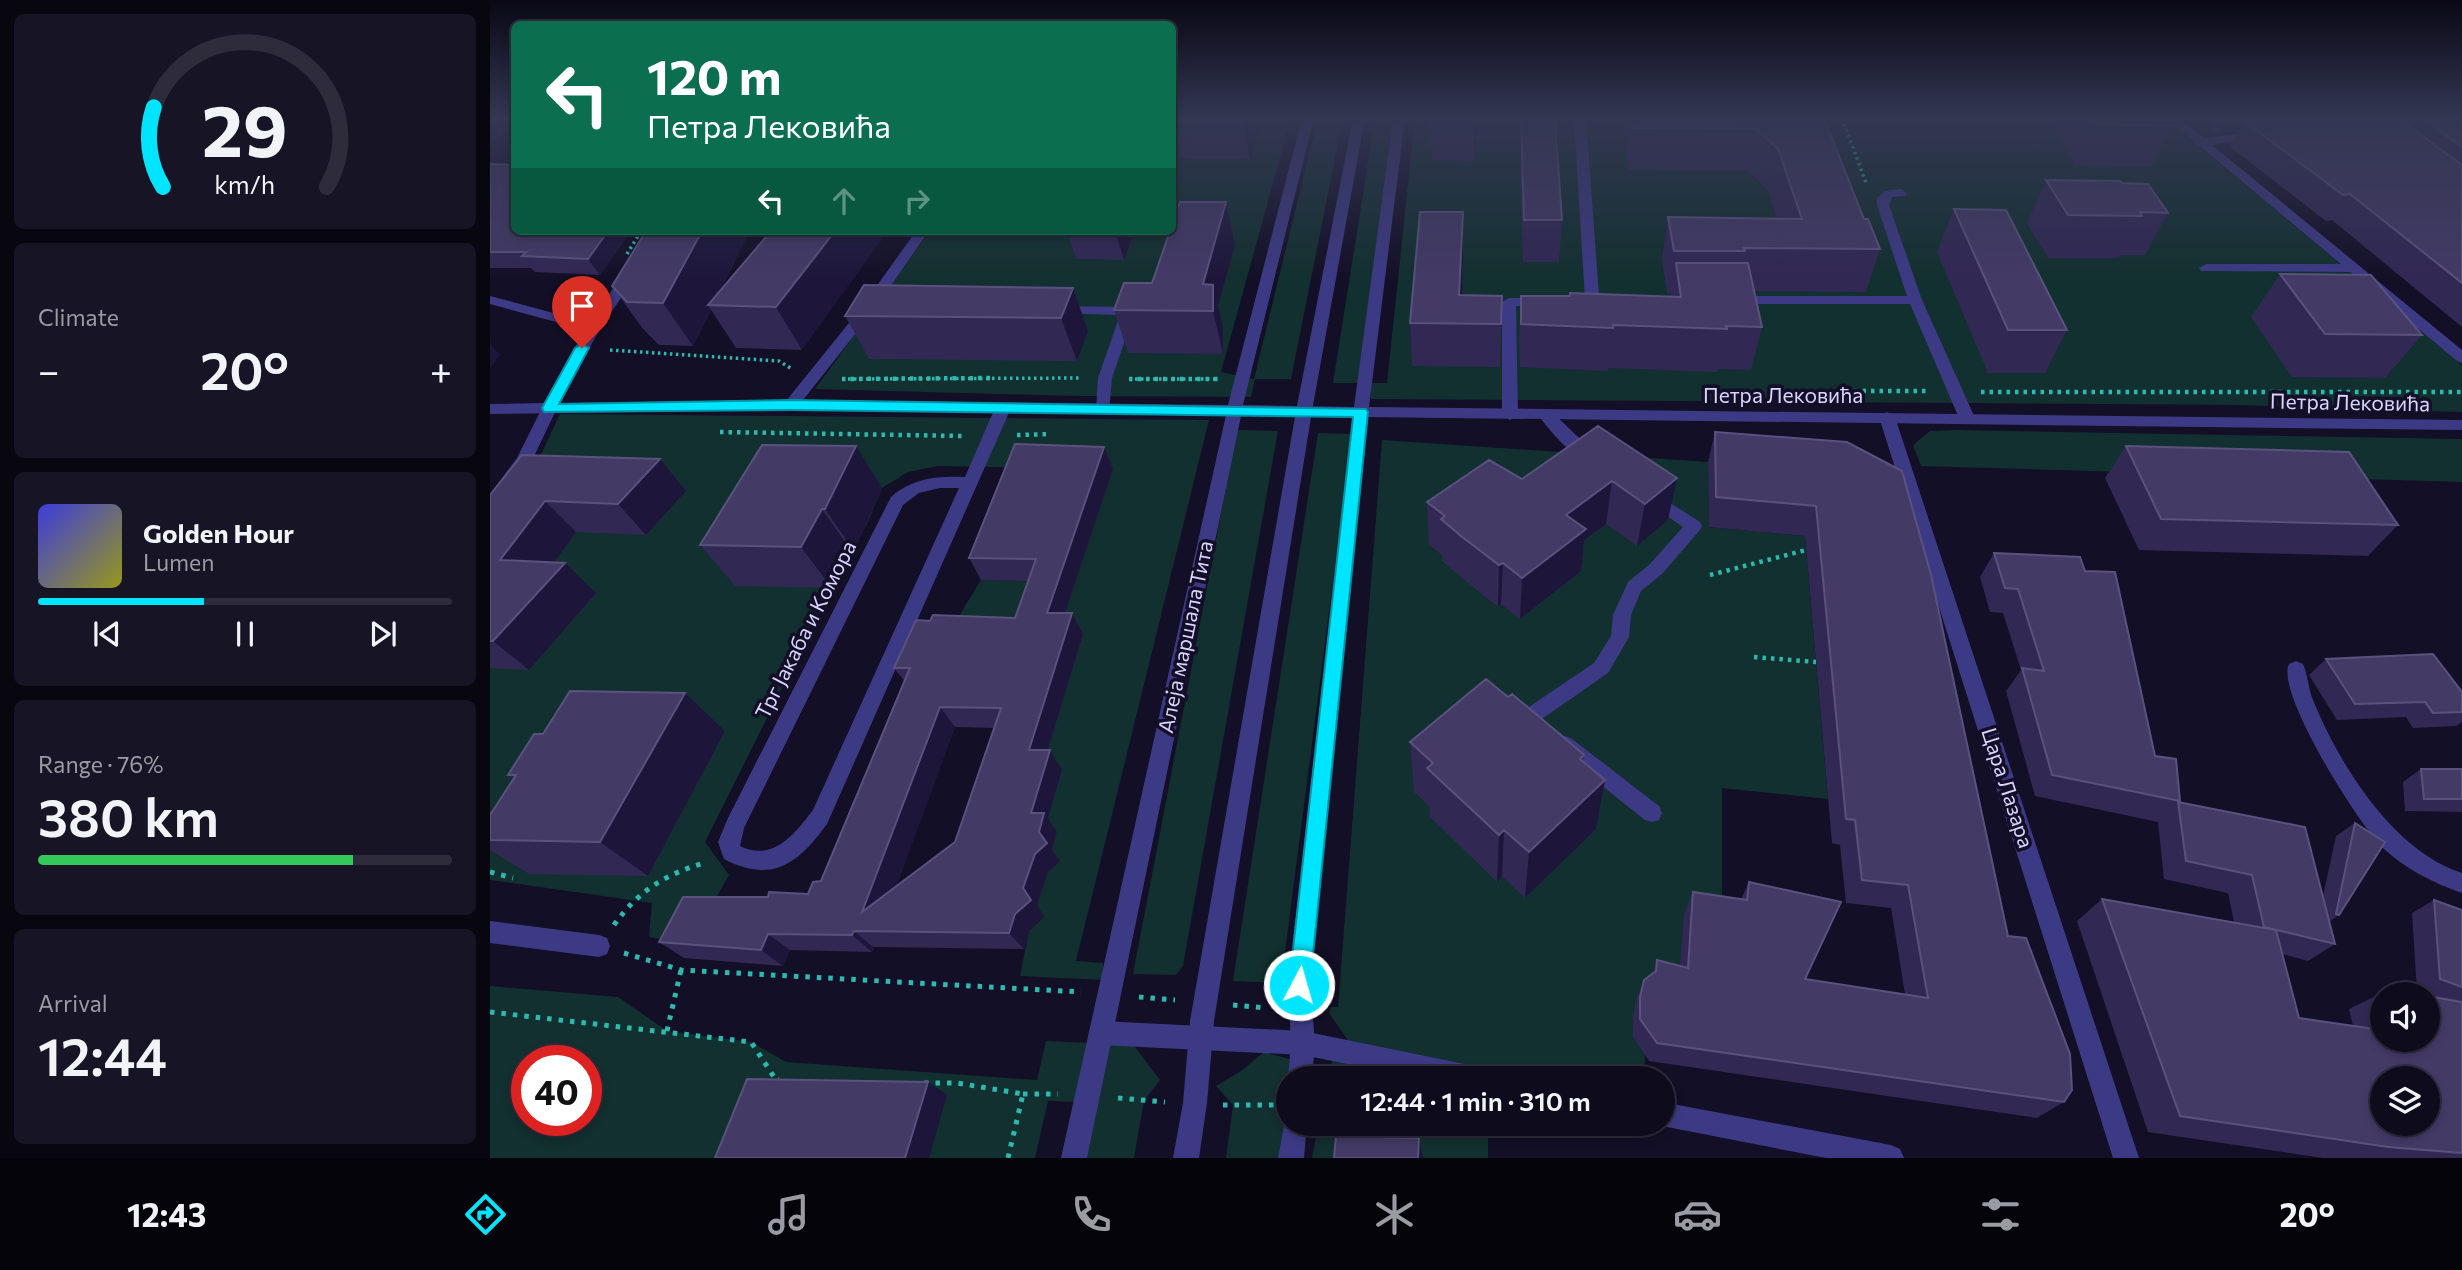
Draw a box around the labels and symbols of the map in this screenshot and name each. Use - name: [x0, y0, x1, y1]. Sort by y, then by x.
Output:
- pin: [552, 276, 612, 348]
- street label: Петра Лековића: [1703, 382, 1863, 407]
- street label: Петра Лековића: [2270, 388, 2430, 415]
- street label: Трг Јакаба и Комора: [749, 536, 860, 723]
- street label: Алеја маршала Тита: [1152, 538, 1217, 735]
- street label: Цара Лазара: [1977, 724, 2040, 851]
- position arrow: [1262, 948, 1336, 1022]
- speed limit sign: 40: [511, 1045, 602, 1136]

